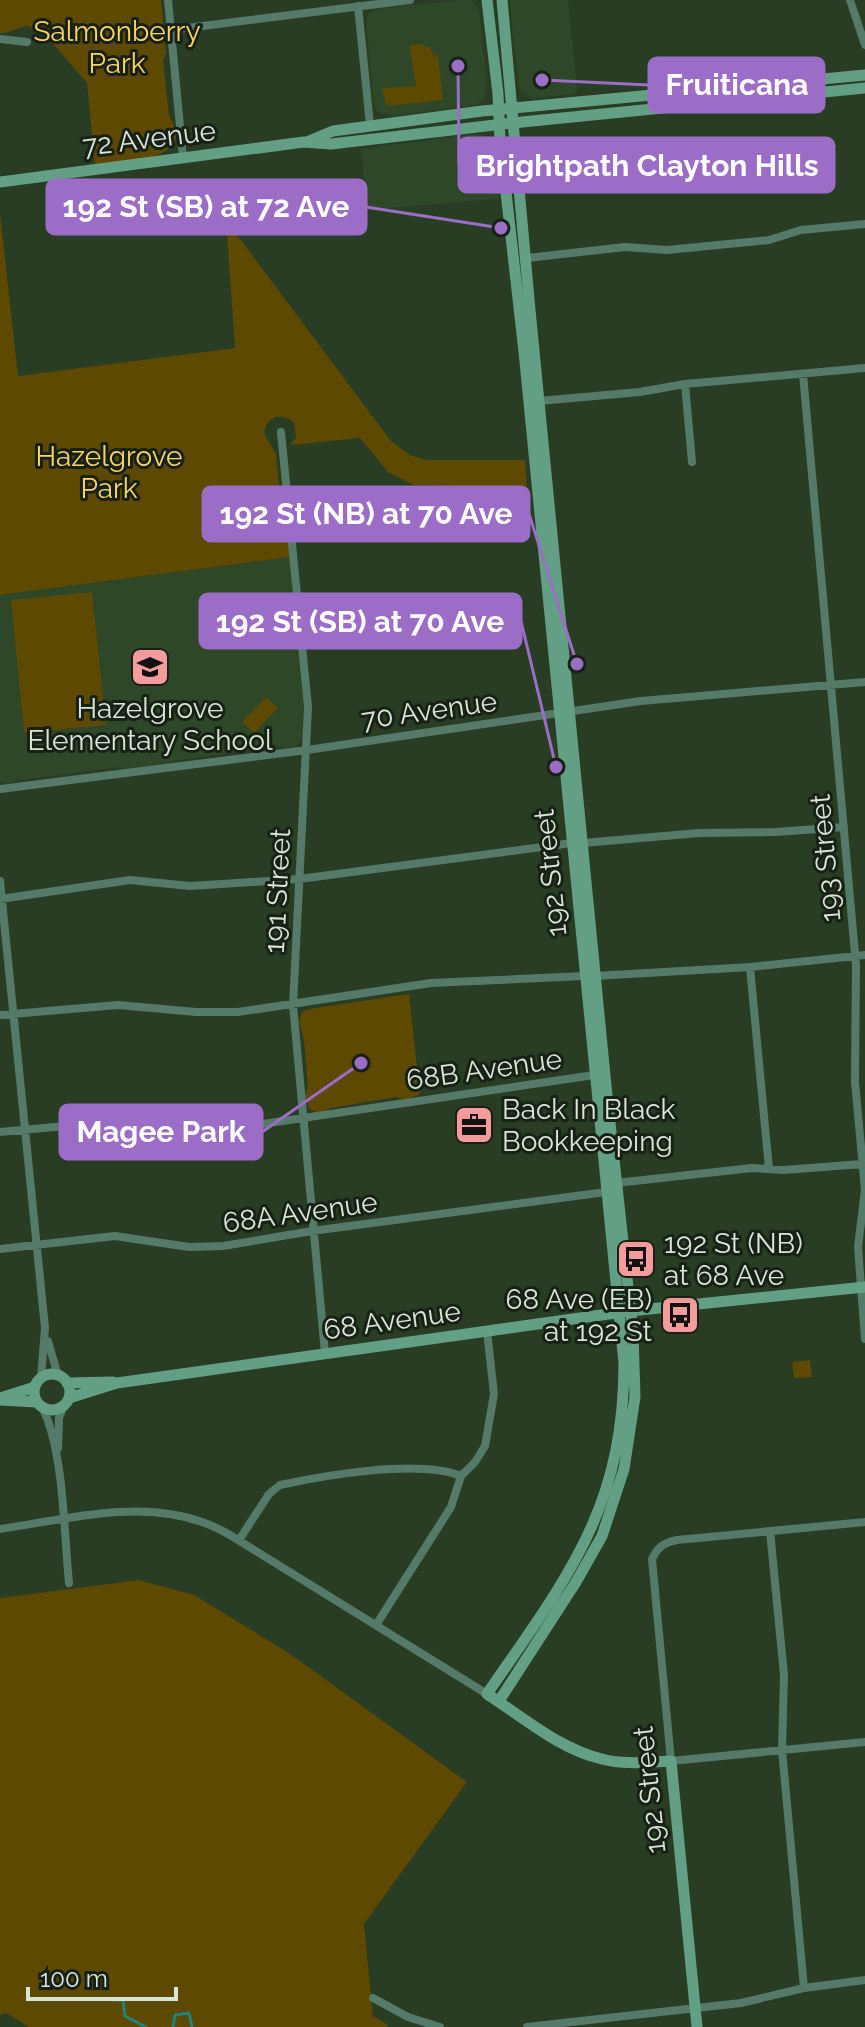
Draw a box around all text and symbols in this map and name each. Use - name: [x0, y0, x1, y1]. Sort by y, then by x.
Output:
- park label: Salmonberry Park: [33, 15, 201, 80]
- callout: Fruiticana: [649, 58, 824, 112]
- text: Fruiticana: [666, 67, 808, 102]
- street label: 72 Avenue: [81, 114, 218, 163]
- callout: Brightpath Clayton Hills: [459, 138, 834, 192]
- text: Brightpath Clayton Hills: [475, 148, 819, 183]
- callout: 192 St (SB) at 72 Ave: [47, 180, 366, 234]
- text: 192 St (SB) at 72 Ave: [63, 189, 349, 224]
- park label: Hazelgrove Park: [36, 440, 182, 505]
- callout: 192 St (NB) at 70 Ave: [203, 487, 529, 541]
- text: 192 St (NB) at 70 Ave: [220, 496, 512, 531]
- callout: 192 St (SB) at 70 Ave: [200, 594, 521, 648]
- text: 192 St (SB) at 70 Ave: [216, 604, 504, 639]
- school or university icon: Hazelgrove Elementary School: [129, 646, 171, 688]
- street label: 70 Avenue: [359, 685, 499, 736]
- place label: Hazelgrove Elementary School: [27, 692, 273, 757]
- street label: 193 Street: [803, 792, 848, 923]
- street label: 192 Street: [527, 807, 574, 938]
- street label: 191 Street: [258, 827, 297, 954]
- street label: 68B Avenue: [404, 1042, 564, 1097]
- place label: Back In Black Bookkeeping: [502, 1093, 676, 1158]
- office icon: Back In Black Bookkeeping: [453, 1104, 495, 1146]
- callout: Magee Park: [60, 1105, 262, 1159]
- text: Magee Park: [76, 1114, 246, 1149]
- street label: 68A Avenue: [221, 1185, 380, 1240]
- place label: 192 St (NB) at 68 Ave: [664, 1227, 803, 1292]
- bus stop icon: 192 St (NB) at 68 Ave: [615, 1238, 657, 1280]
- place label: 68 Ave (EB) at 192 St: [506, 1283, 653, 1348]
- bus stop icon: 68 Ave (EB) at 192 St: [659, 1294, 701, 1336]
- street label: 68 Avenue: [321, 1295, 463, 1346]
- street label: 192 Street: [626, 1724, 673, 1855]
- scale bar: [28, 1951, 176, 2001]
- text: 100 m: [40, 1964, 108, 1993]

